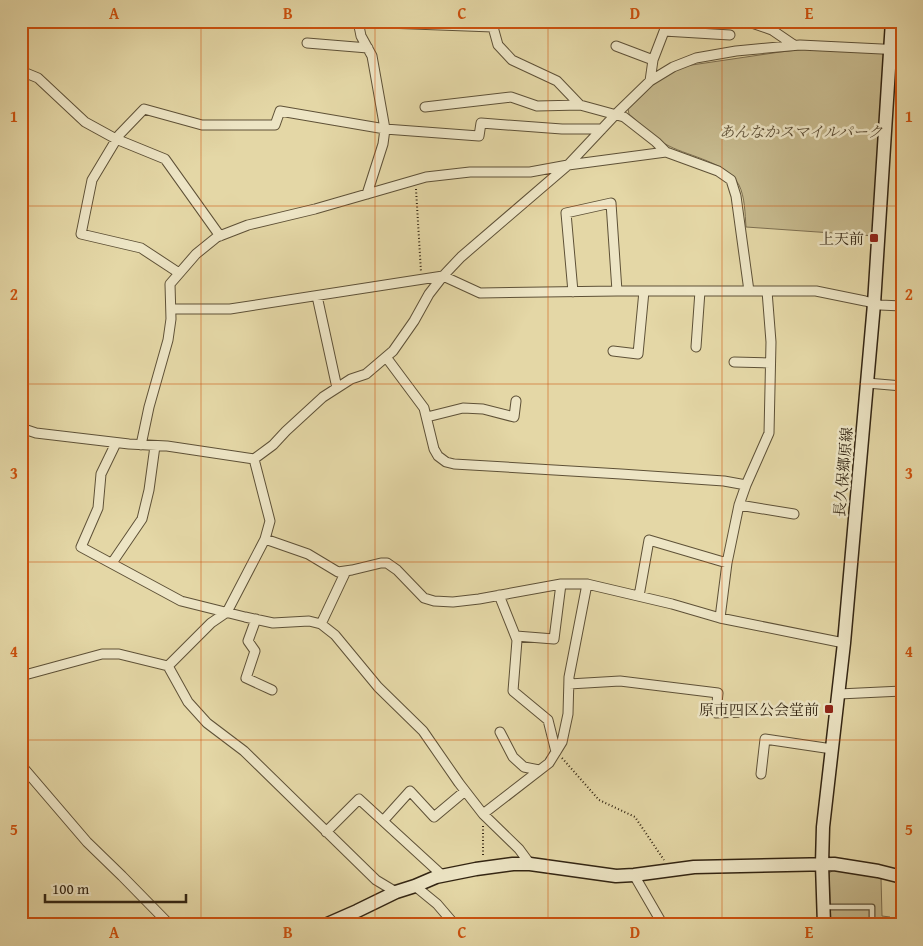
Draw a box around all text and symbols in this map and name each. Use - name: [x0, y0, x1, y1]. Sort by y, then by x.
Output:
- text: A: [109, 1, 120, 25]
- text: B: [283, 1, 293, 25]
- text: C: [457, 1, 467, 25]
- text: D: [630, 1, 640, 25]
- text: E: [805, 1, 814, 25]
- text: 1: [10, 104, 18, 128]
- text: 1: [905, 104, 913, 128]
- park label: あんなかスマイルパーク: [719, 121, 883, 142]
- place label: 上天前: [819, 228, 864, 249]
- marker: 上天前: [868, 232, 880, 244]
- text: 2: [10, 282, 18, 306]
- text: 2: [905, 282, 913, 306]
- street label: 長久保郷原線: [829, 426, 857, 518]
- text: 3: [10, 461, 18, 485]
- text: 3: [905, 461, 913, 485]
- text: 4: [10, 639, 18, 663]
- text: 4: [905, 639, 913, 663]
- place label: 原市四区公会堂前: [699, 699, 819, 720]
- marker: 原市四区公会堂前: [823, 703, 835, 715]
- text: 5: [10, 817, 18, 841]
- text: 5: [905, 817, 913, 841]
- scale bar: [45, 871, 186, 903]
- text: 100 m: [52, 878, 90, 899]
- text: A: [109, 920, 120, 944]
- text: B: [283, 920, 293, 944]
- text: C: [457, 920, 467, 944]
- text: D: [630, 920, 640, 944]
- text: E: [805, 920, 814, 944]

